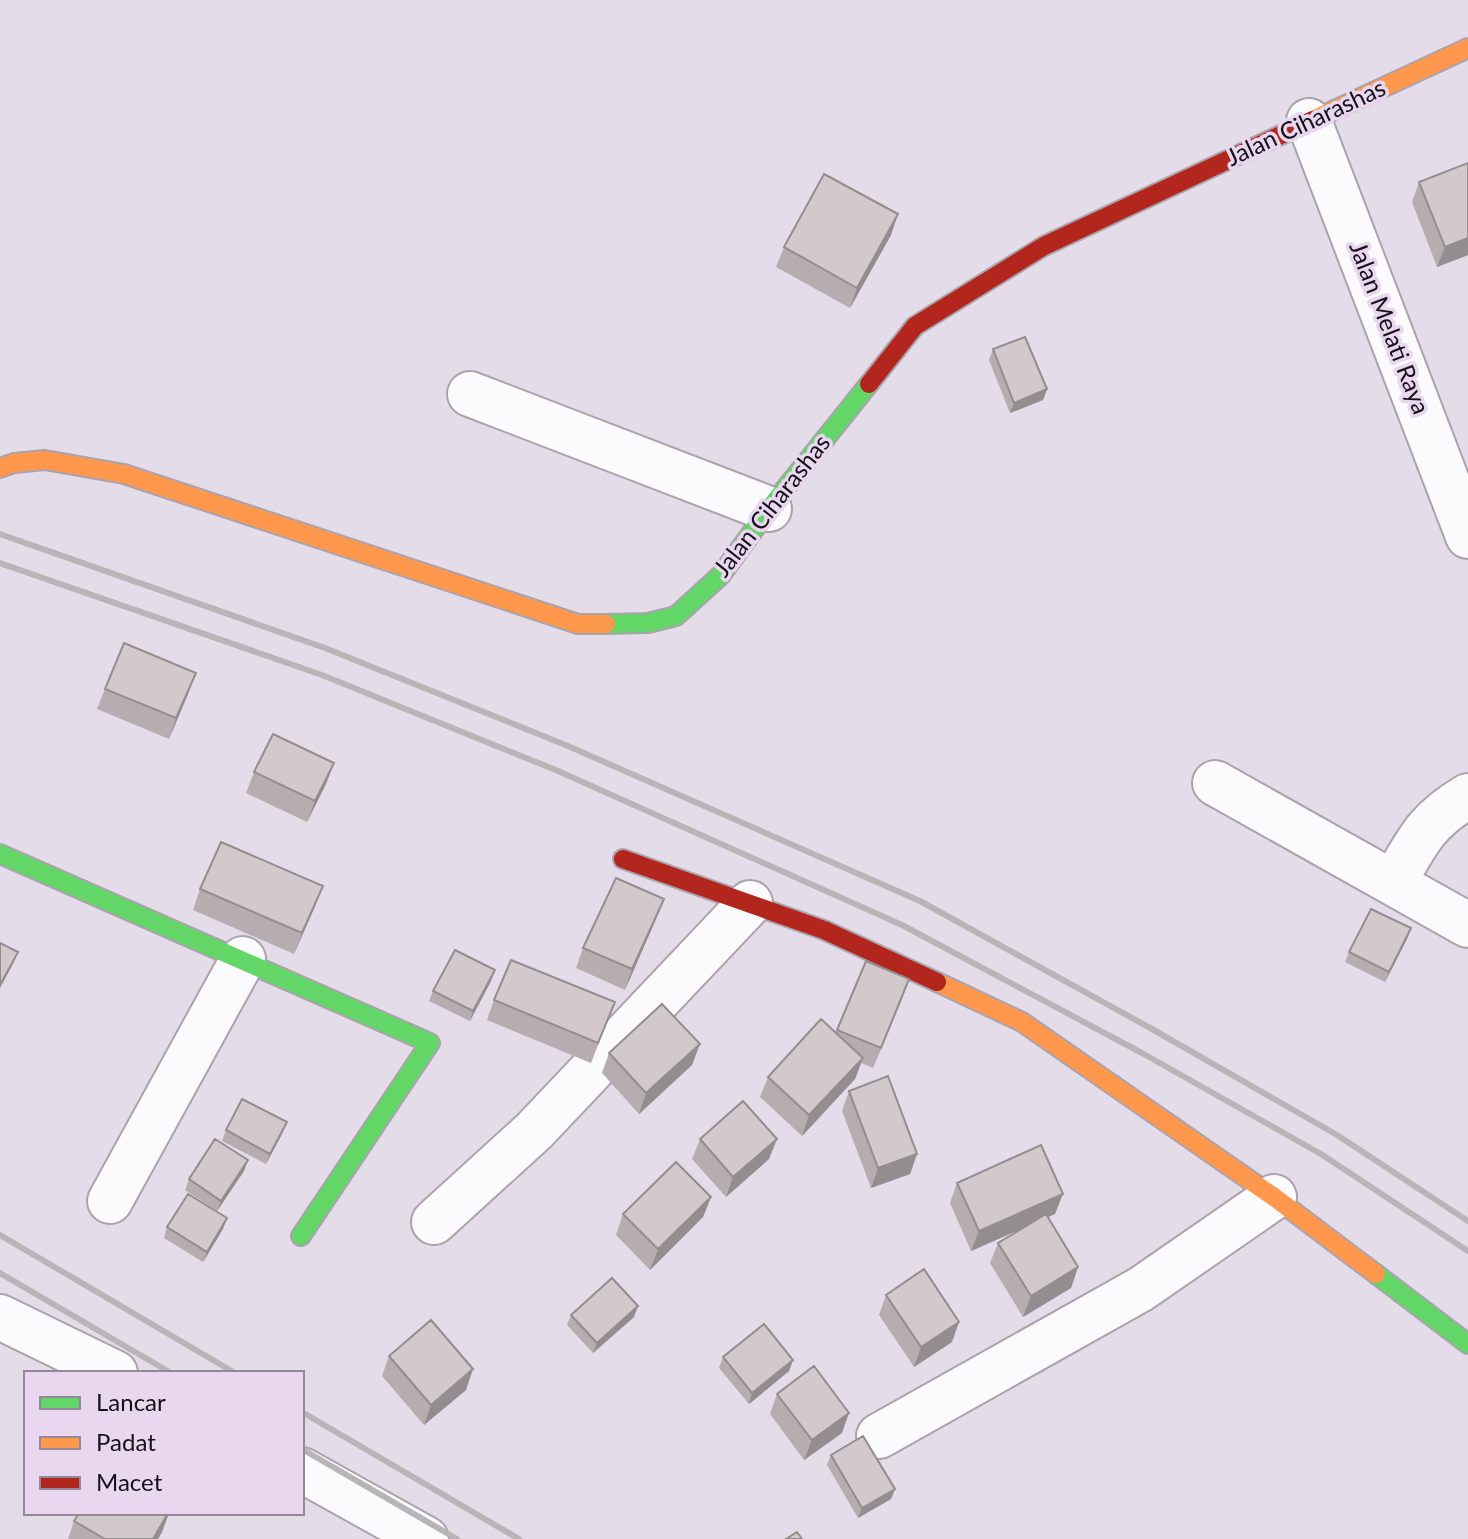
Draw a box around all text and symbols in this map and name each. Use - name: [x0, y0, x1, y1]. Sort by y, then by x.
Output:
- street label: Jalan Ciharashas: [1221, 72, 1390, 171]
- street label: Jalan Melati Raya: [1344, 237, 1437, 418]
- street label: Jalan Ciharashas: [706, 428, 835, 582]
- legend: [24, 1371, 304, 1515]
- text: Lancar: [96, 1387, 166, 1416]
- text: Padat: [96, 1427, 156, 1456]
- text: Macet: [96, 1467, 163, 1496]

